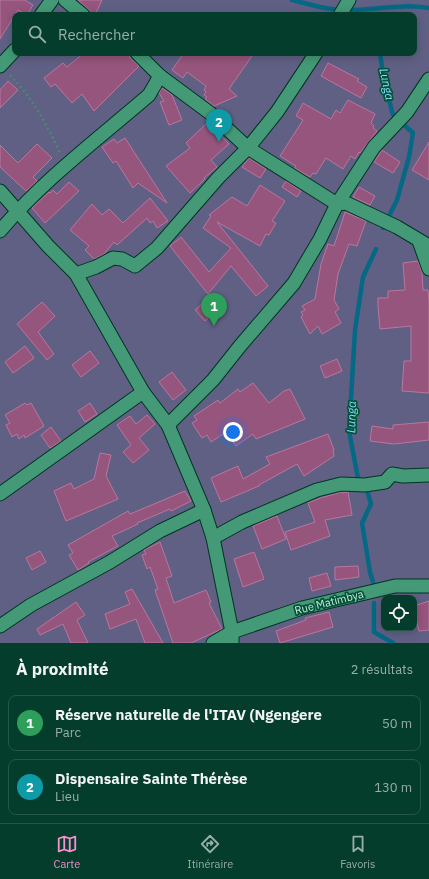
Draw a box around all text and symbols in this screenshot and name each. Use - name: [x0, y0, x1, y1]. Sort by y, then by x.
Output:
- search box: [12, 12, 417, 56]
- icon: search: [26, 23, 48, 45]
- text: Rechercher: [58, 25, 135, 44]
- water label: Lunga: [376, 67, 398, 101]
- pin: 2: [206, 109, 232, 142]
- pin: 1: [201, 293, 227, 326]
- water label: Lunga: [343, 401, 359, 433]
- your location: [223, 422, 243, 442]
- street label: Rue Matimbya: [293, 587, 365, 617]
- map controls: [381, 595, 417, 631]
- button: locate: [381, 595, 417, 631]
- text: À proximité: [16, 658, 109, 680]
- text: 2 résultats: [351, 661, 413, 678]
- text: Réserve naturelle de l'ITAV (Ngengere: [55, 705, 322, 724]
- text: 1: [26, 715, 34, 732]
- text: 50 m: [382, 715, 412, 732]
- text: Parc: [55, 724, 81, 741]
- text: Dispensaire Sainte Thérèse: [55, 769, 247, 788]
- text: 2: [26, 779, 34, 796]
- text: 130 m: [374, 779, 412, 796]
- text: Lieu: [55, 788, 79, 805]
- tab: Carte: [54, 833, 80, 871]
- tab: Itinéraire: [187, 833, 233, 871]
- tab: Favoris: [340, 833, 375, 871]

